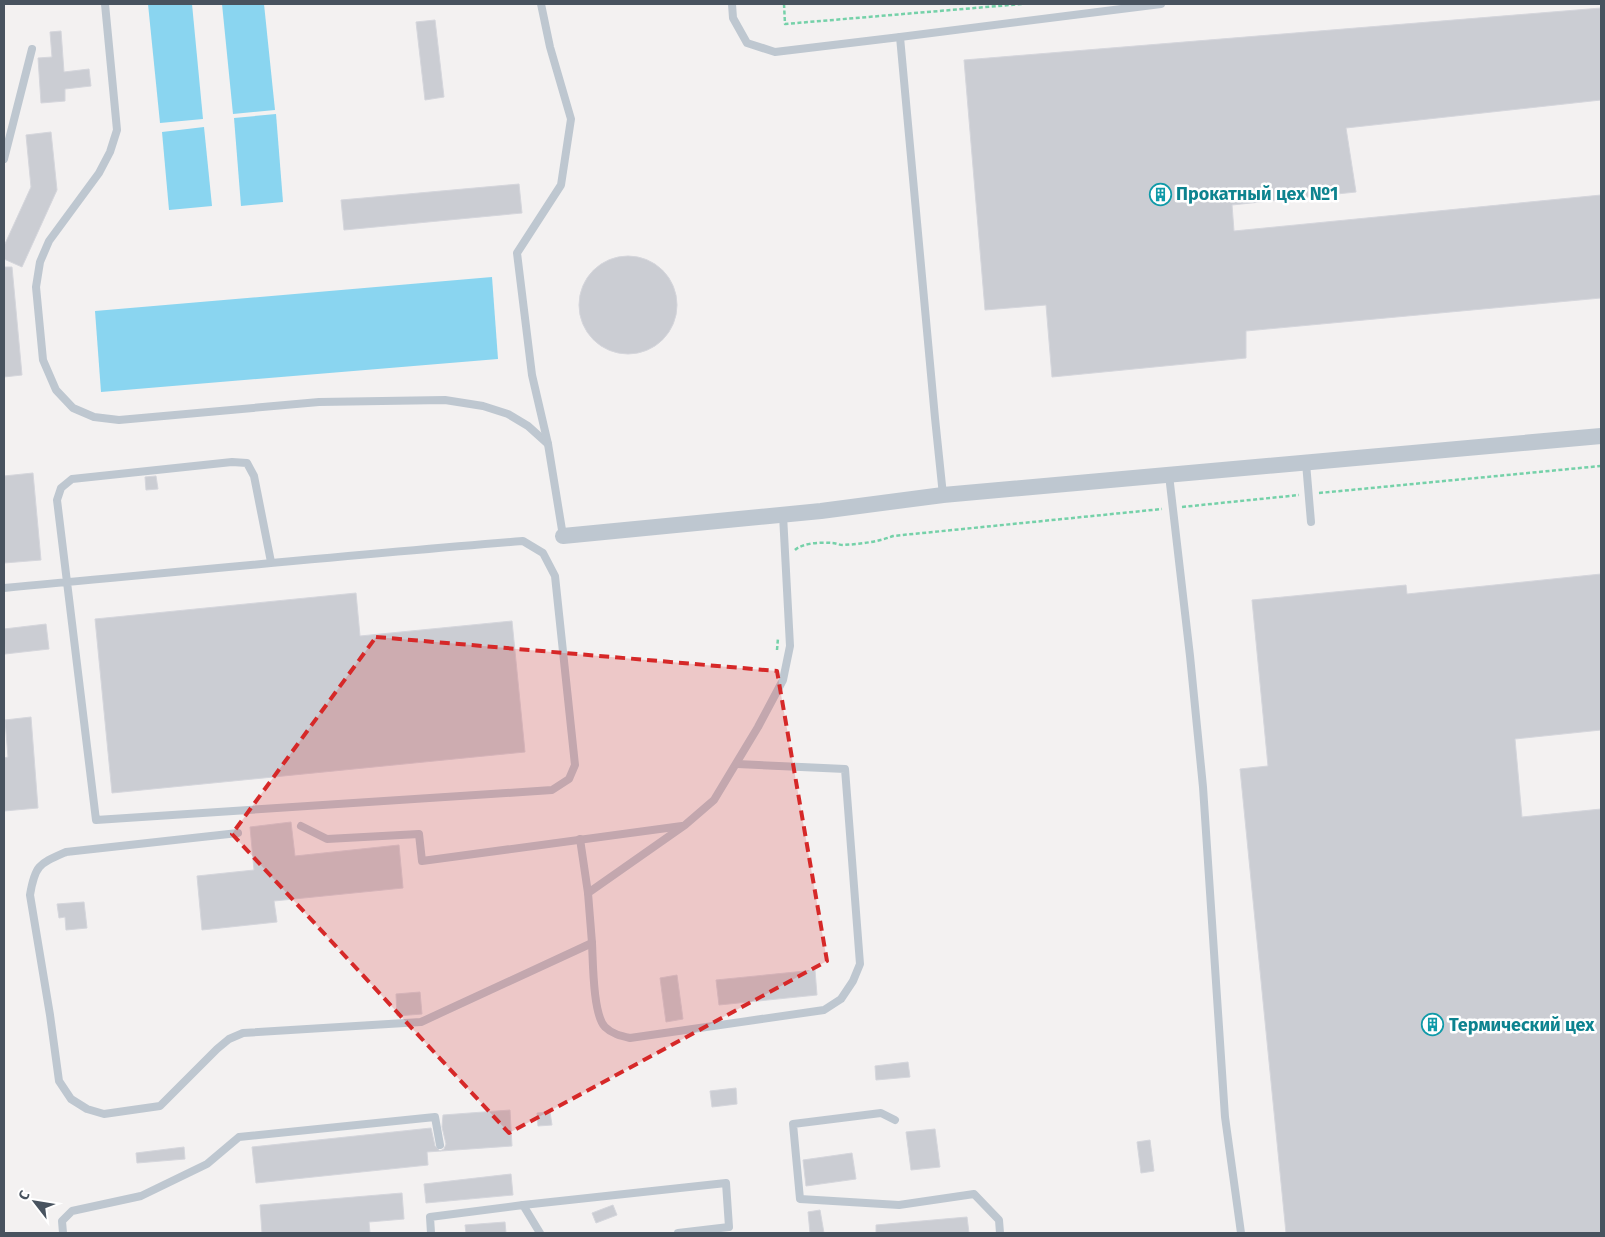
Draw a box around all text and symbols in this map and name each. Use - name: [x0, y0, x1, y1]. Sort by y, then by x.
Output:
- building icon: Прокатный цех №1: [1148, 182, 1172, 206]
- place label: Прокатный цех №1: [1176, 183, 1338, 205]
- building icon: Термический цех: [1421, 1013, 1445, 1037]
- place label: Термический цех: [1449, 1014, 1595, 1036]
- north arrow: [10, 1177, 60, 1227]
- text: С: [15, 1188, 34, 1203]

